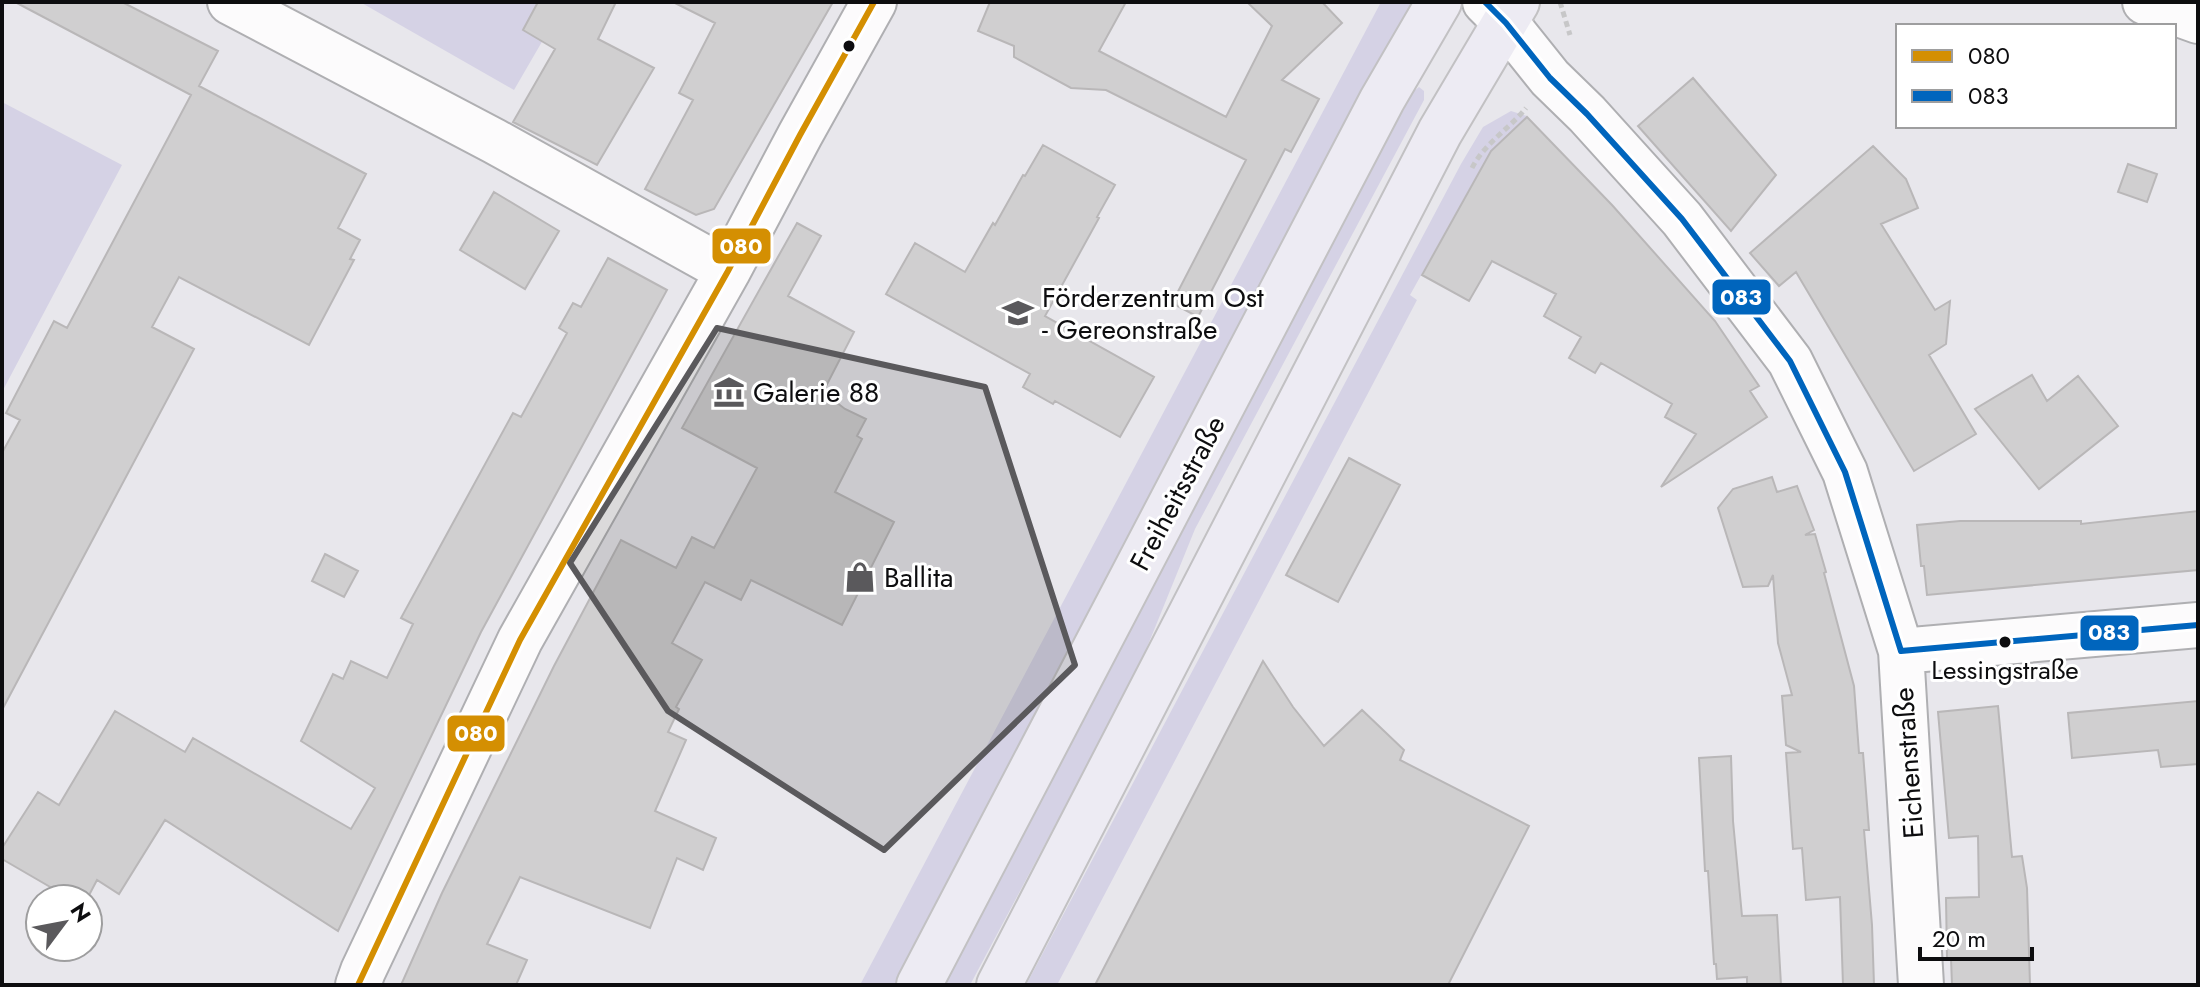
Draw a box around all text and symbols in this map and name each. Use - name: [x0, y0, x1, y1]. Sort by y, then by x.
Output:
- legend: [1896, 24, 2176, 128]
- unlabelled marker: [841, 38, 857, 54]
- text: 080: [1968, 38, 2010, 73]
- text: 083: [1968, 78, 2009, 113]
- line badge: 080: [711, 227, 772, 265]
- text: 080: [720, 230, 762, 262]
- place label: Förderzentrum Ost - Gereonstraße: [1042, 277, 1264, 350]
- line badge: 083: [1711, 278, 1772, 316]
- text: 083: [1720, 281, 1762, 313]
- school or university icon: Förderzentrum Ost - Gereonstraße: [1001, 296, 1035, 330]
- place label: Galerie 88: [753, 372, 879, 413]
- museum icon: Galerie 88: [712, 375, 746, 409]
- street label: Freiheitsstraße: [1119, 409, 1235, 578]
- place label: Ballita: [884, 557, 953, 598]
- shop icon: Ballita: [843, 560, 877, 594]
- line badge: 083: [2079, 614, 2140, 652]
- text: 083: [2088, 616, 2130, 648]
- marker: Lessingstraße: [1997, 634, 2013, 650]
- place label: Lessingstraße: [1931, 651, 2079, 689]
- street label: Eichenstraße: [1883, 686, 1934, 840]
- line badge: 080: [446, 714, 506, 753]
- text: 080: [455, 717, 497, 749]
- north arrow: [24, 883, 104, 963]
- text: N: [63, 897, 99, 928]
- scale bar: [1920, 911, 2032, 961]
- text: 20 m: [1932, 921, 1986, 956]

